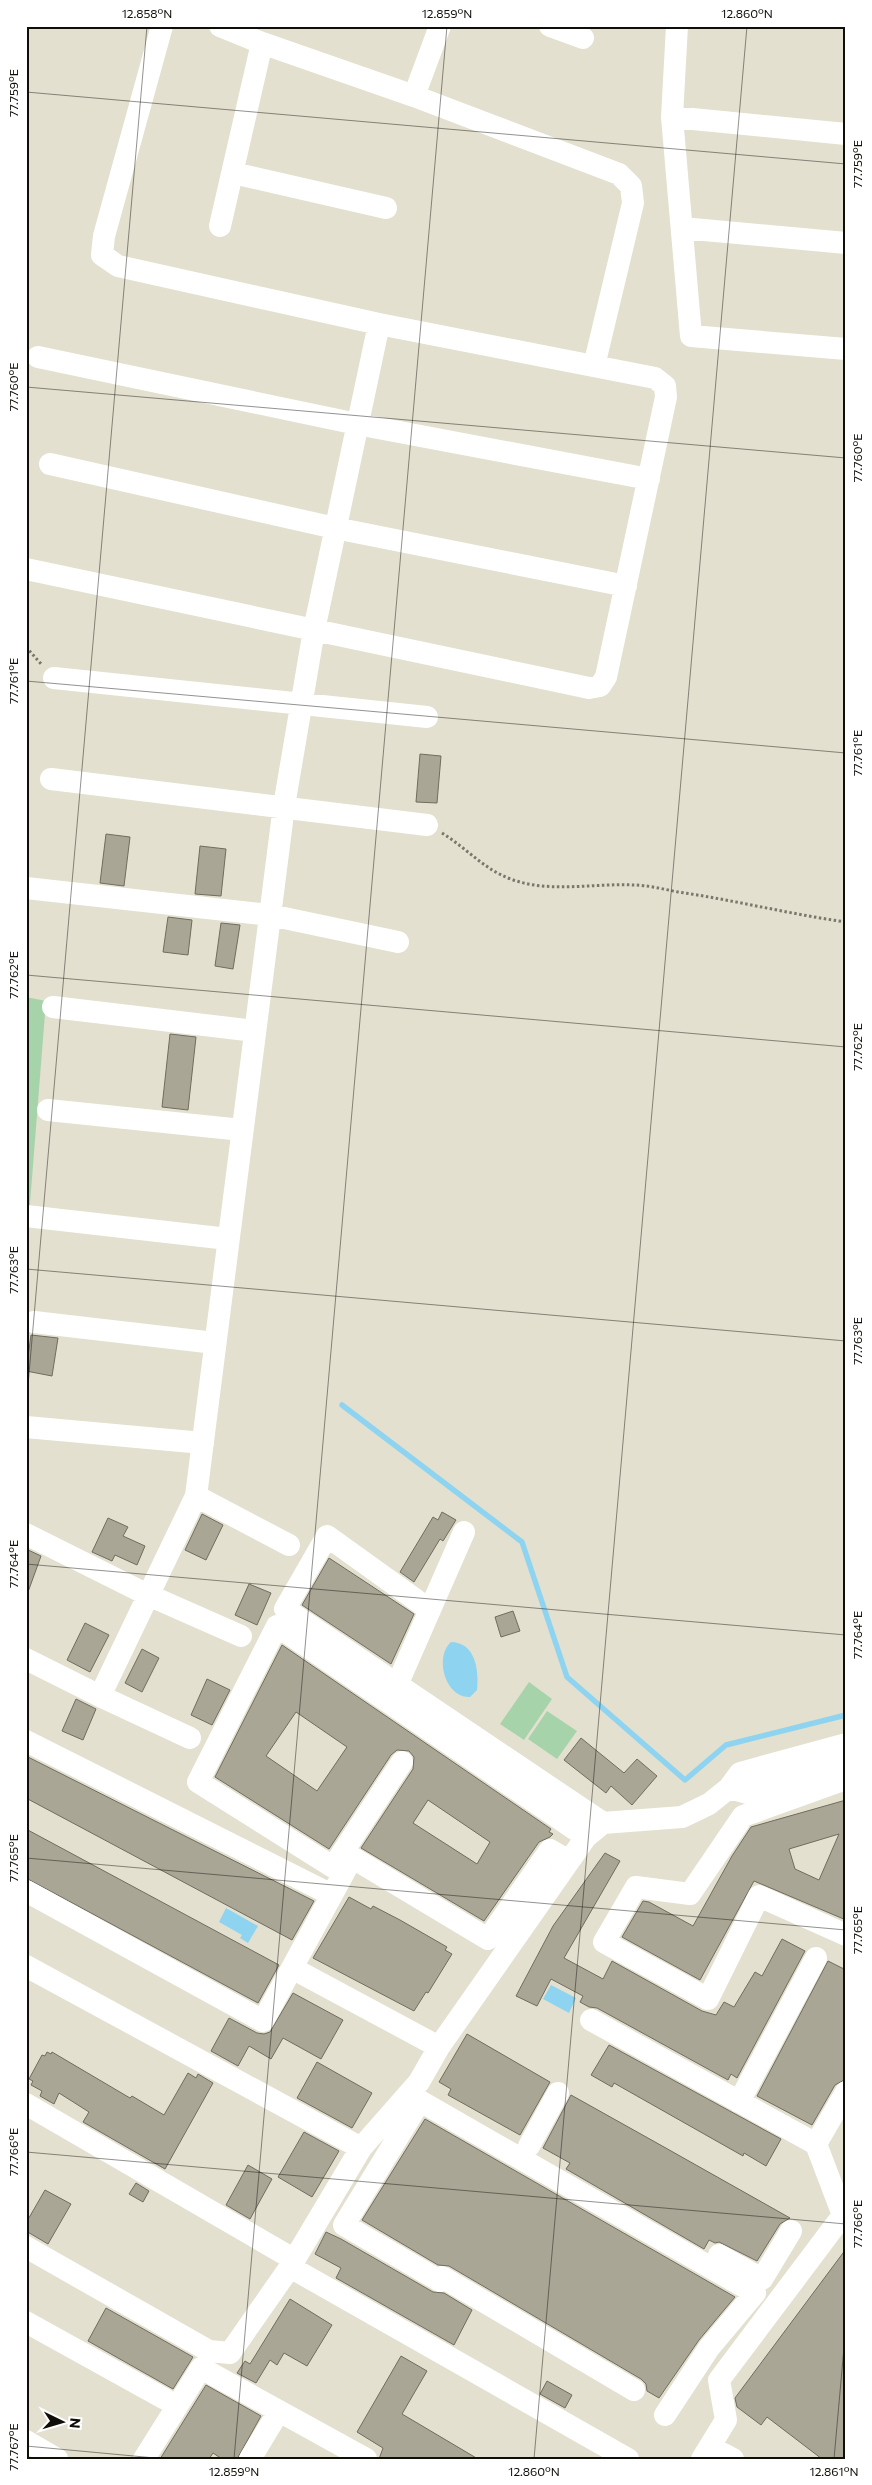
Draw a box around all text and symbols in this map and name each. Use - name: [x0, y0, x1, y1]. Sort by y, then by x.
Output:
- text: 12.858°N: [122, 6, 172, 20]
- text: 12.859°N: [422, 6, 472, 20]
- text: 12.860°N: [721, 6, 773, 20]
- text: 77.759°E: [6, 69, 20, 117]
- text: 77.759°E: [850, 140, 864, 188]
- text: 77.760°E: [6, 363, 20, 411]
- text: 77.760°E: [850, 434, 864, 482]
- text: 77.761°E: [6, 658, 20, 704]
- text: 77.761°E: [850, 730, 864, 776]
- text: 77.762°E: [6, 951, 20, 999]
- text: 77.762°E: [850, 1023, 864, 1071]
- text: 77.763°E: [6, 1246, 20, 1294]
- text: 77.763°E: [850, 1317, 864, 1365]
- text: 77.764°E: [6, 1540, 20, 1588]
- text: 77.764°E: [850, 1611, 864, 1659]
- text: 77.765°E: [6, 1834, 20, 1882]
- text: 77.765°E: [850, 1906, 864, 1954]
- text: 77.766°E: [6, 2128, 20, 2176]
- text: 77.766°E: [850, 2200, 864, 2248]
- north arrow: [38, 2398, 88, 2448]
- text: N: [67, 2417, 84, 2429]
- text: 77.767°E: [6, 2423, 20, 2471]
- text: 12.859°N: [209, 2464, 259, 2478]
- text: 12.860°N: [508, 2464, 560, 2478]
- text: 12.861°N: [810, 2464, 858, 2478]

